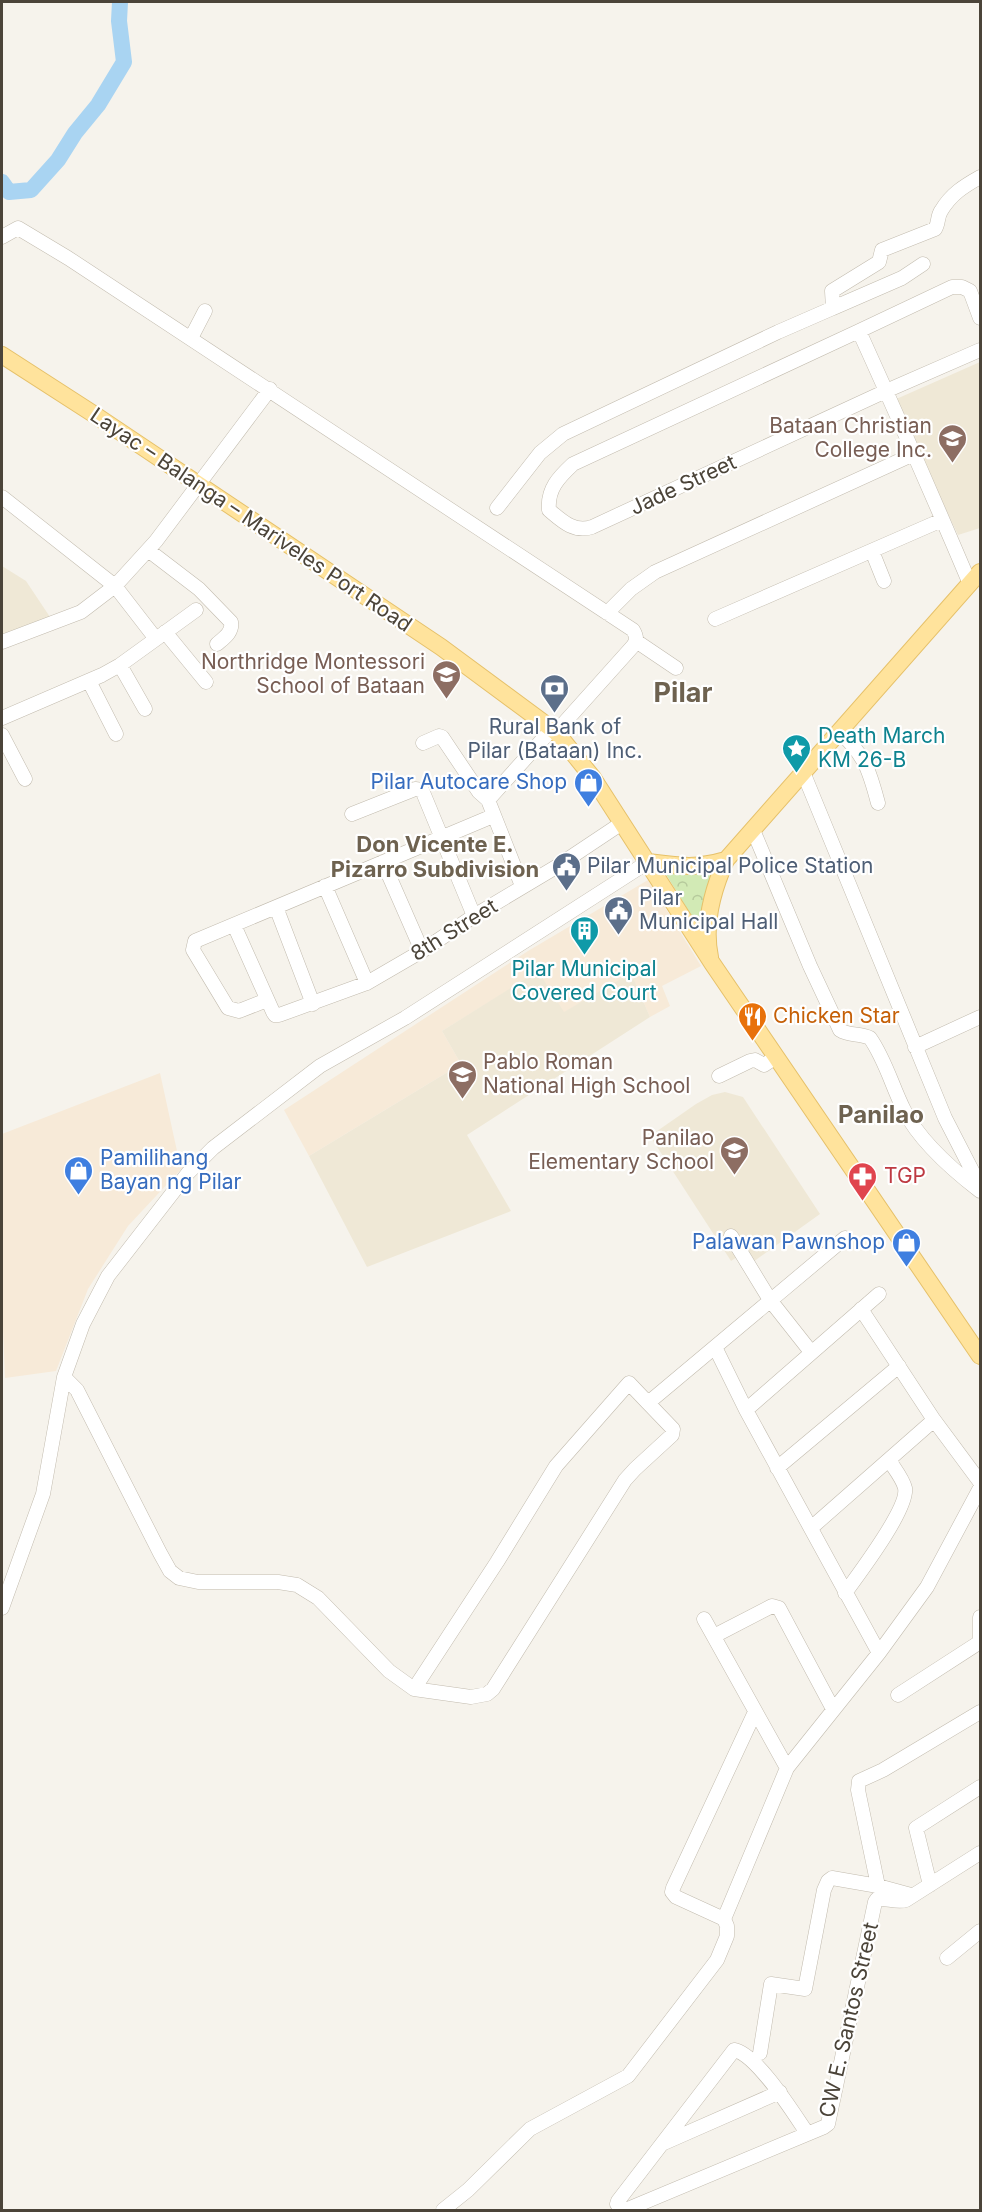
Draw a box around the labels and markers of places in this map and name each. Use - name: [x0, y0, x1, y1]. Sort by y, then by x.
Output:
- place label: Bataan Christian College Inc.: [769, 413, 932, 462]
- school or university icon: Bataan Christian College Inc.: [937, 422, 969, 464]
- place label: Northridge Montessori School of Bataan: [201, 649, 425, 698]
- school or university icon: Northridge Montessori School of Bataan: [430, 658, 462, 700]
- bank icon: Rural Bank of Pilar (Bataan) Inc.: [539, 672, 571, 714]
- place label: Rural Bank of Pilar (Bataan) Inc.: [467, 714, 643, 763]
- place label: Death March KM 26-B: [818, 723, 945, 772]
- place icon: Death March KM 26-B: [781, 732, 813, 774]
- shop icon: Pilar Autocare Shop: [572, 766, 604, 808]
- place label: Pilar Autocare Shop: [371, 769, 567, 794]
- public building icon: Pilar Municipal Police Station: [550, 850, 582, 892]
- place label: Pilar Municipal Police Station: [587, 853, 873, 878]
- place label: Pilar Municipal Hall: [639, 885, 778, 934]
- public building icon: Pilar Municipal Hall: [602, 894, 634, 936]
- building icon: Pilar Municipal Covered Court: [568, 914, 600, 956]
- place label: Pilar Municipal Covered Court: [511, 956, 657, 1005]
- restaurant icon: Chicken Star: [736, 1000, 768, 1042]
- place label: Chicken Star: [773, 1003, 900, 1028]
- place label: Pablo Roman National High School: [483, 1049, 690, 1098]
- school or university icon: Pablo Roman National High School: [446, 1058, 478, 1100]
- place label: Panilao Elementary School: [528, 1125, 714, 1174]
- school or university icon: Panilao Elementary School: [719, 1134, 751, 1176]
- place label: Pamilihang Bayan ng Pilar: [100, 1145, 242, 1194]
- shop icon: Pamilihang Bayan ng Pilar: [63, 1154, 95, 1196]
- pharmacy icon: TGP: [847, 1160, 879, 1202]
- place label: TGP: [884, 1163, 926, 1188]
- shop icon: Palawan Pawnshop: [890, 1226, 922, 1268]
- place label: Palawan Pawnshop: [692, 1229, 885, 1254]

